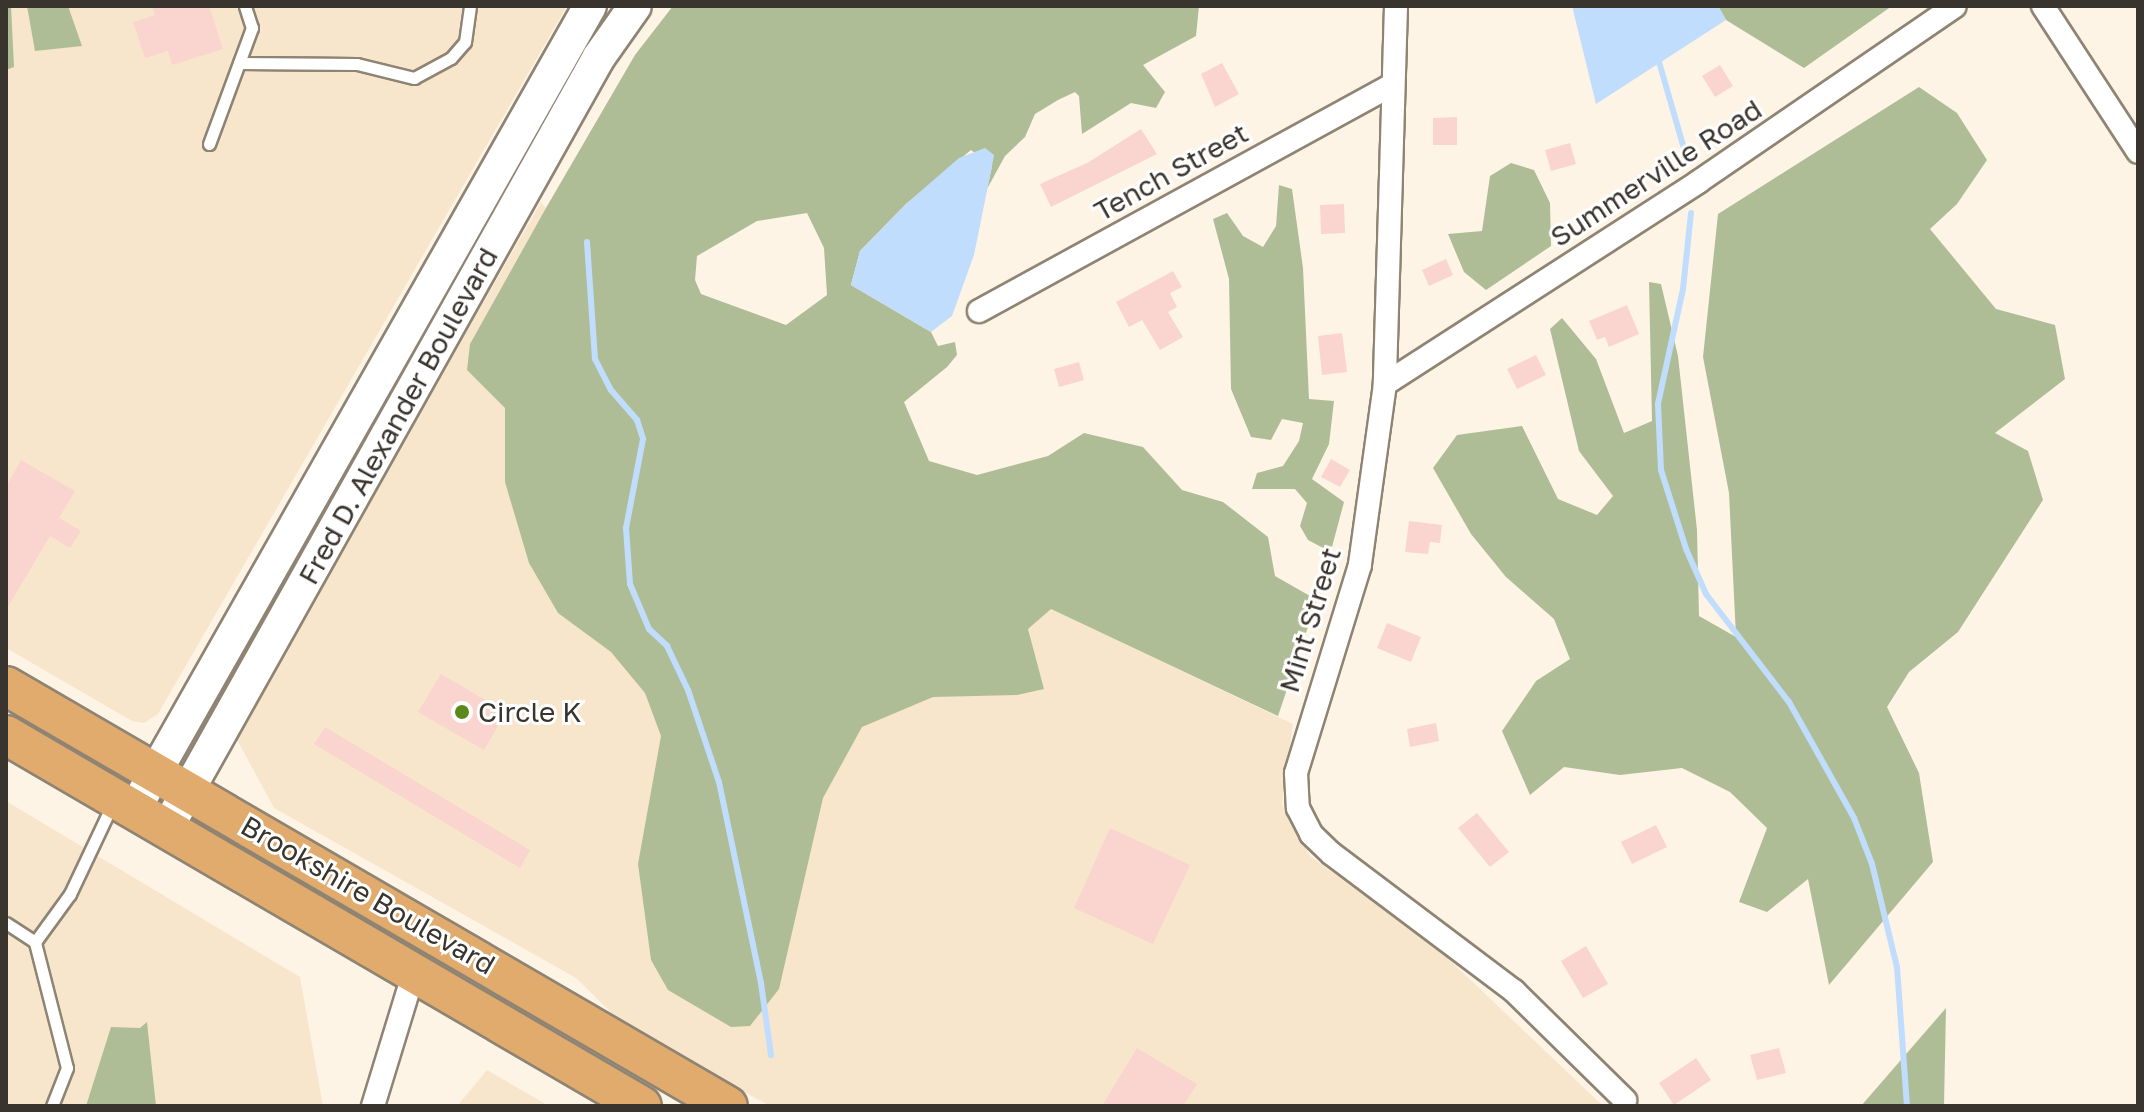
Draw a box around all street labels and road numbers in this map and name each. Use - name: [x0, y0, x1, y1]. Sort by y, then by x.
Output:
- street label: Summerville Road: [1544, 92, 1768, 254]
- street label: Tench Street: [1088, 116, 1254, 228]
- street label: Fred D. Alexander Boulevard: [291, 242, 505, 590]
- street label: Mint Street: [1272, 544, 1348, 696]
- street label: Brookshire Boulevard: [235, 809, 501, 981]

